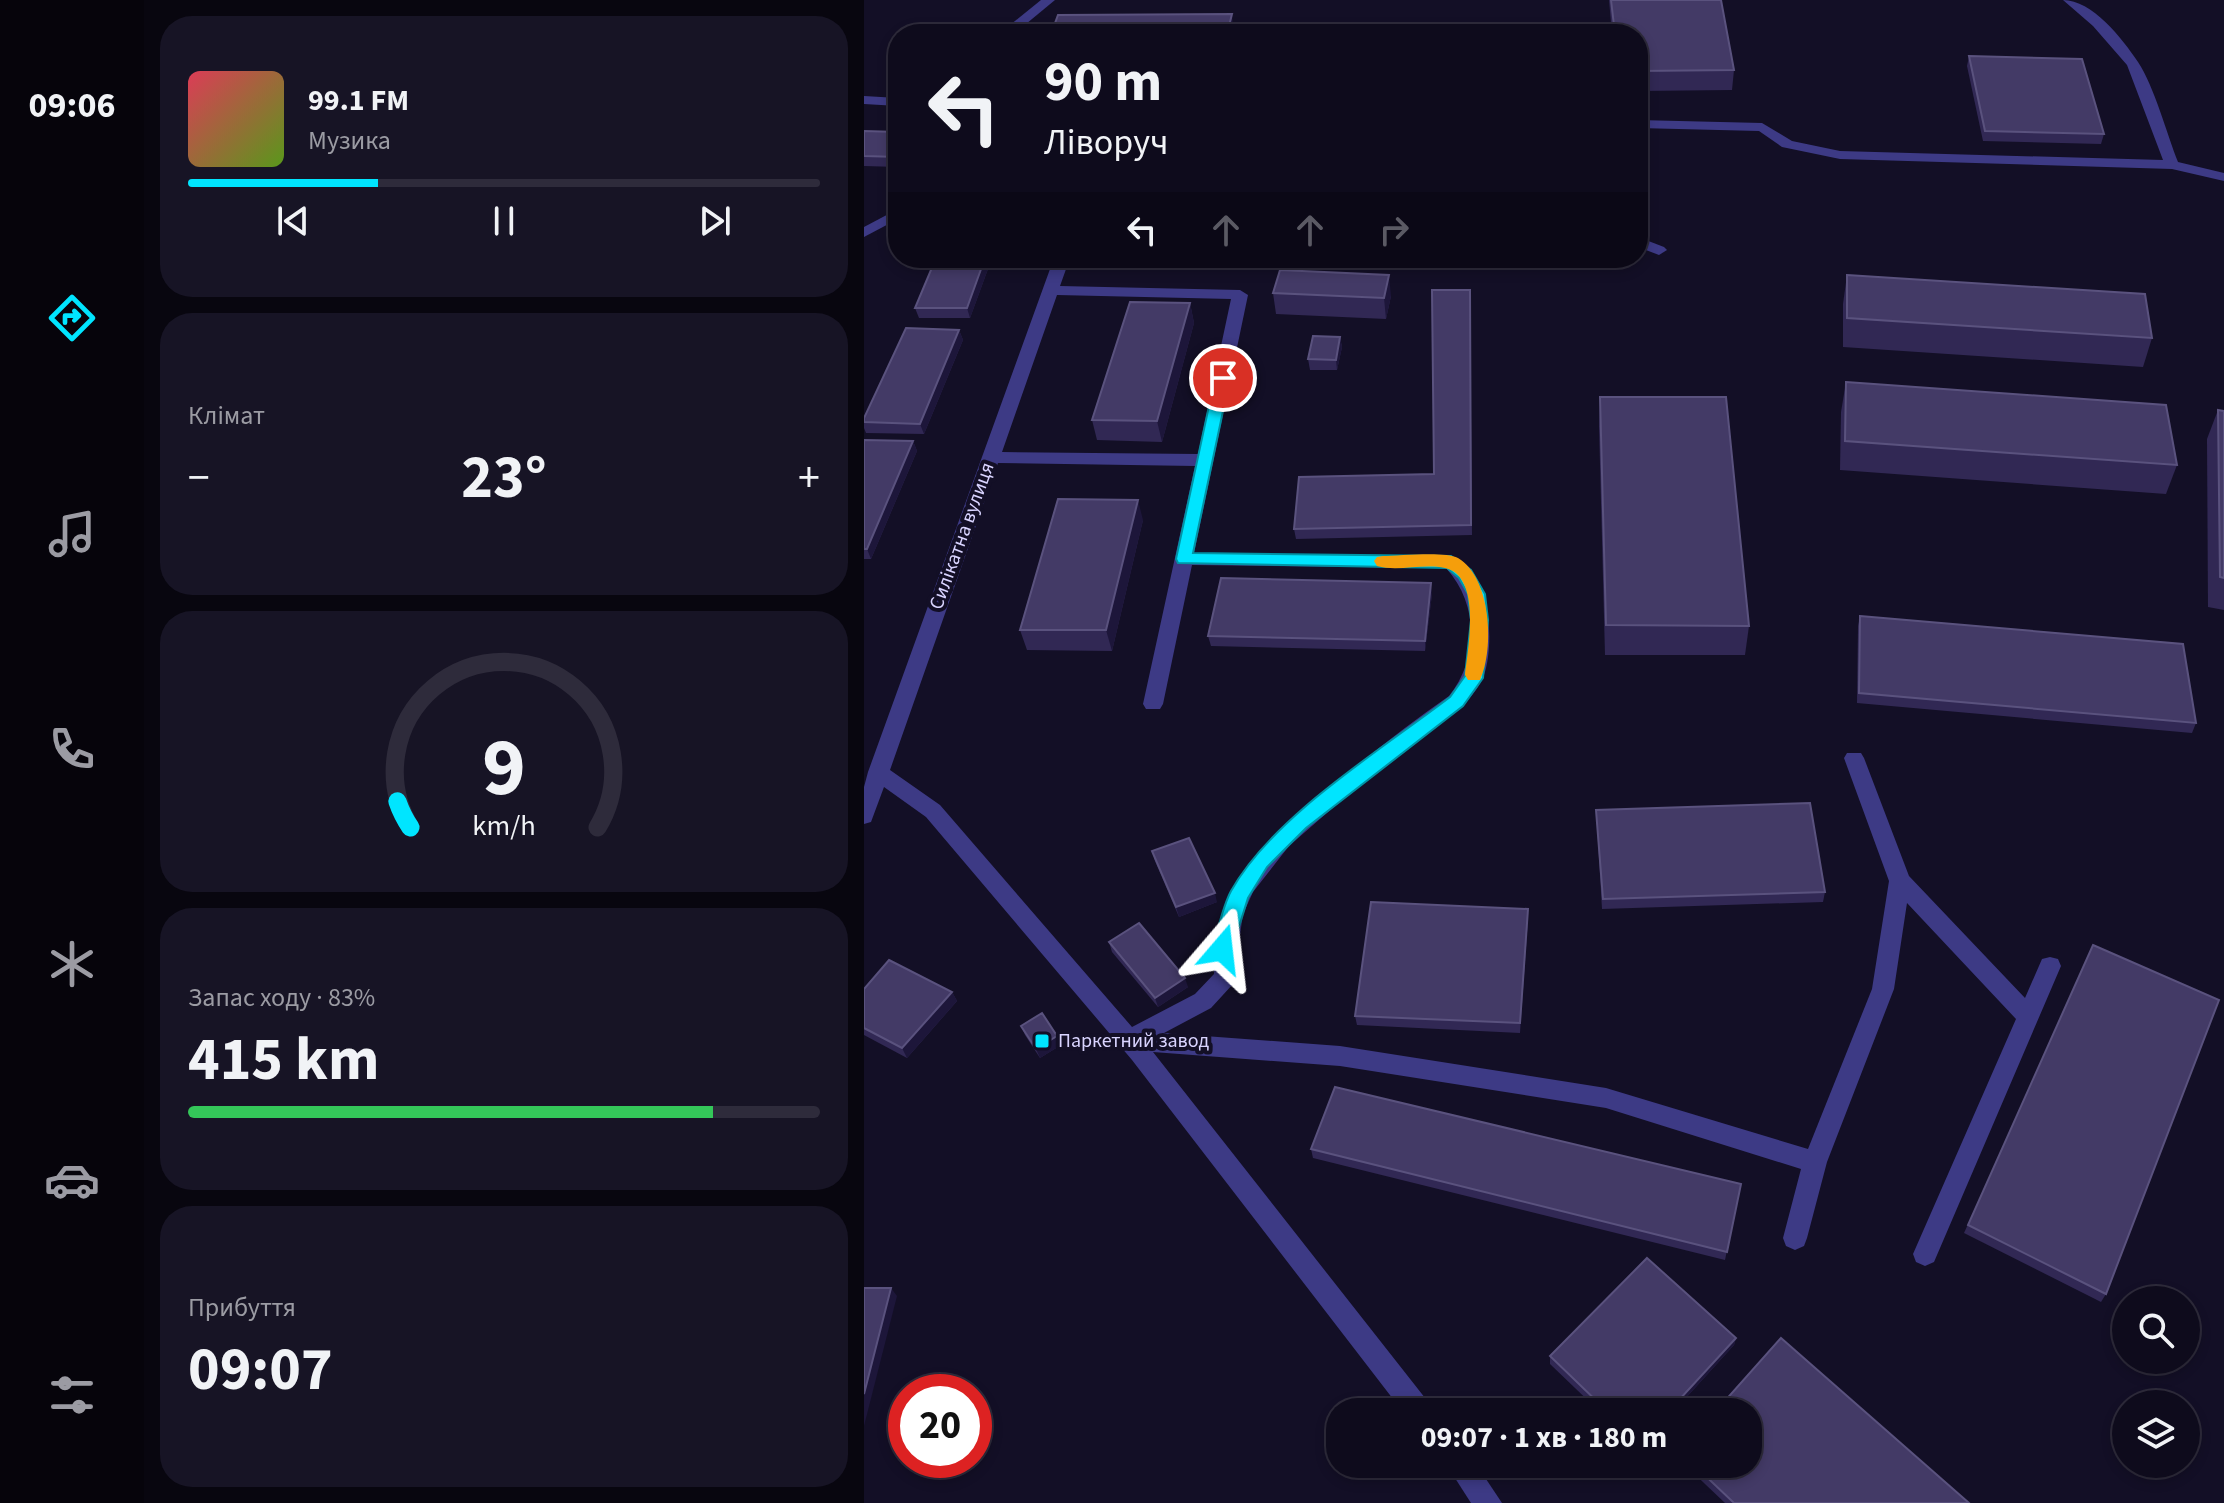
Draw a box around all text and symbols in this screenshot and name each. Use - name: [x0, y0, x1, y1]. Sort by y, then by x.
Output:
- text: 90 m: [1044, 43, 1162, 122]
- icon: left: [912, 56, 1016, 160]
- text: 99.1 FM: [308, 79, 409, 122]
- text: 09:06: [29, 80, 115, 131]
- text: Ліворуч: [1044, 117, 1168, 168]
- text: Музика: [308, 122, 391, 159]
- icon: previous: [271, 199, 315, 243]
- icon: pause: [482, 199, 526, 243]
- icon: next: [693, 199, 737, 243]
- icon: left: [1120, 208, 1164, 252]
- icon: ahead: [1204, 208, 1248, 252]
- icon: ahead: [1288, 208, 1332, 252]
- icon: right: [1372, 208, 1416, 252]
- icon: directions: [44, 290, 100, 346]
- pin: [1189, 344, 1257, 412]
- icon: arrive: [1201, 356, 1245, 400]
- text: Клімат: [188, 397, 265, 434]
- text: 23°: [461, 436, 547, 521]
- text: −: [188, 447, 210, 510]
- text: +: [798, 447, 820, 510]
- street label: Силікатна вулиця: [922, 458, 1002, 614]
- icon: music: [44, 506, 100, 562]
- text: 9: [482, 708, 526, 826]
- icon: phone: [44, 721, 100, 777]
- text: km/h: [472, 806, 536, 846]
- position arrow: [1180, 907, 1264, 991]
- icon: climate: [44, 936, 100, 992]
- text: Запас ходу · 83%: [188, 979, 375, 1016]
- text: 415 km: [188, 1018, 379, 1103]
- place label: Паркетний завод: [1058, 1027, 1210, 1055]
- marker: Паркетний завод: [1033, 1032, 1051, 1050]
- icon: car: [44, 1152, 100, 1208]
- map controls: [2112, 1286, 2200, 1478]
- button: search: [2112, 1286, 2200, 1374]
- text: Прибуття: [188, 1289, 296, 1326]
- text: 09:07: [188, 1328, 333, 1413]
- icon: filters: [44, 1367, 100, 1423]
- speed limit sign: 20: [888, 1374, 992, 1478]
- button: layers: [2112, 1390, 2200, 1478]
- text: 09:07 · 1 хв · 180 m: [1421, 1416, 1667, 1459]

